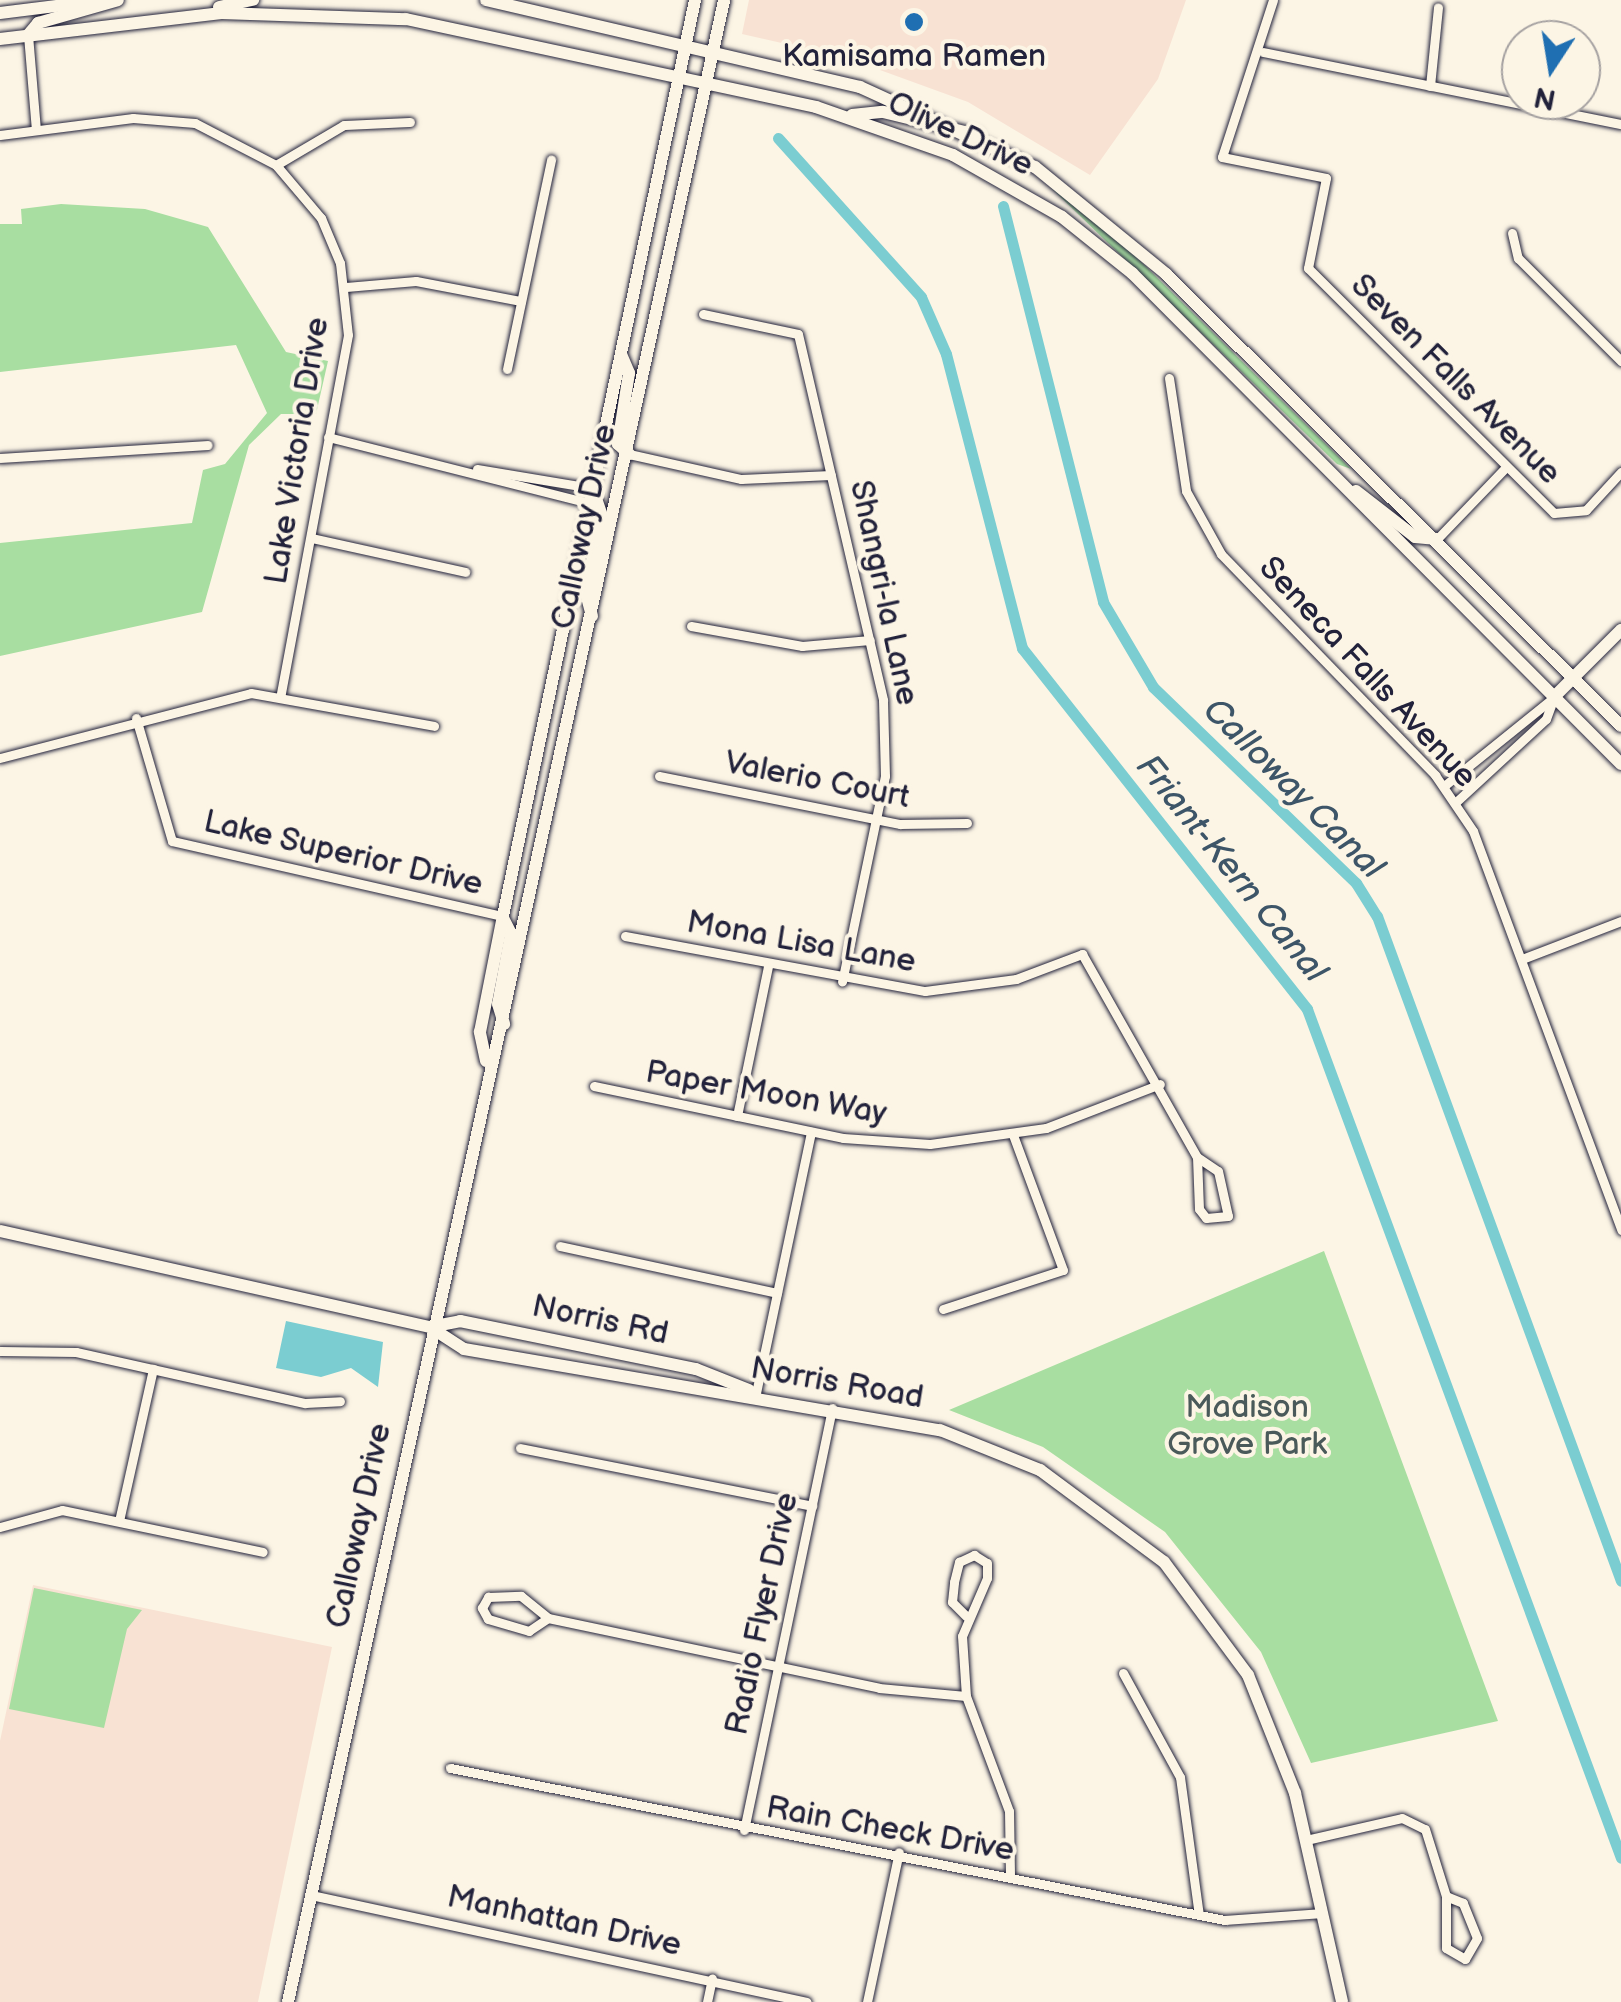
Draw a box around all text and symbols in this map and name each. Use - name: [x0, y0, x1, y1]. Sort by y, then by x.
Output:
- marker: Kamisama Ramen: [903, 11, 925, 33]
- north arrow: [1501, 20, 1601, 120]
- place label: Kamisama Ramen: [782, 38, 1046, 76]
- text: N: [1531, 80, 1559, 116]
- street label: Olive Drive: [881, 85, 1039, 185]
- street label: Seven Falls Avenue: [1342, 267, 1568, 493]
- street label: Lake Victoria Drive: [258, 314, 338, 588]
- street label: Calloway Drive: [544, 420, 626, 634]
- street label: Shangri-la Lane: [840, 477, 926, 709]
- street label: Seneca Falls Avenue: [1250, 550, 1484, 796]
- water label: Calloway Canal: [1193, 689, 1393, 889]
- street label: Valerio Court: [721, 744, 913, 818]
- water label: Friant-Kern Canal: [1126, 747, 1336, 991]
- street label: Lake Superior Drive: [200, 803, 486, 905]
- street label: Mona Lisa Lane: [684, 904, 918, 982]
- street label: Paper Moon Way: [642, 1054, 890, 1134]
- street label: Norris Rd: [528, 1288, 672, 1354]
- street label: Norris Road: [748, 1350, 926, 1418]
- park label: Madison Grove Park: [1167, 1390, 1327, 1465]
- street label: Calloway Drive: [319, 1419, 401, 1633]
- street label: Radio Flyer Drive: [719, 1489, 807, 1739]
- street label: Rain Check Drive: [763, 1789, 1017, 1871]
- street label: Manhattan Drive: [443, 1878, 685, 1966]

